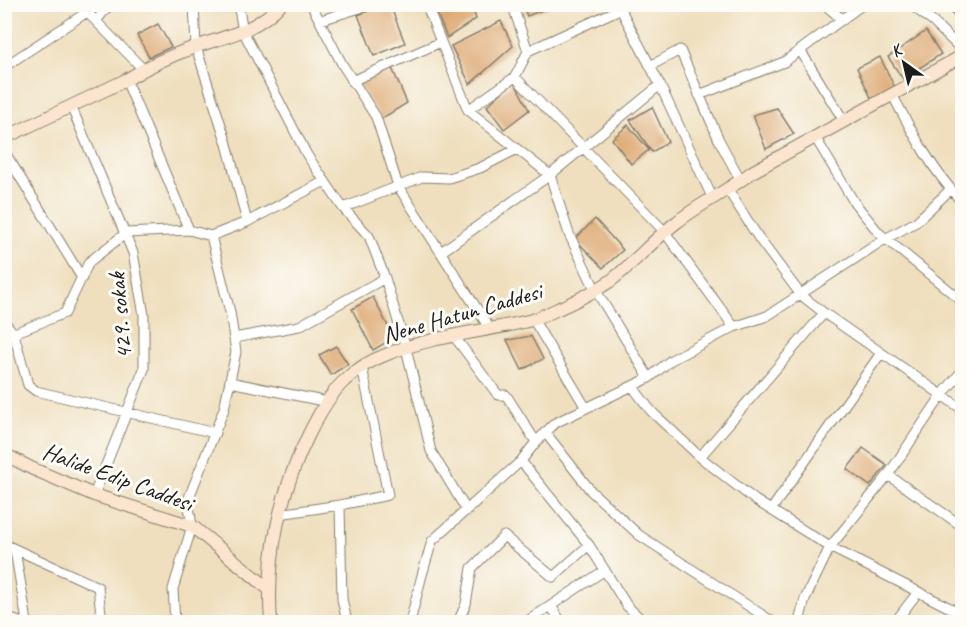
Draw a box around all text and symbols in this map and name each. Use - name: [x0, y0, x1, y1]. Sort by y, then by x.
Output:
- north arrow: [874, 33, 934, 93]
- text: K: [887, 39, 908, 62]
- street label: 429. sokak: [101, 269, 139, 361]
- street label: Nene Hatun Caddesi: [379, 275, 547, 350]
- street label: Halide Edip Caddesi: [39, 436, 199, 519]

